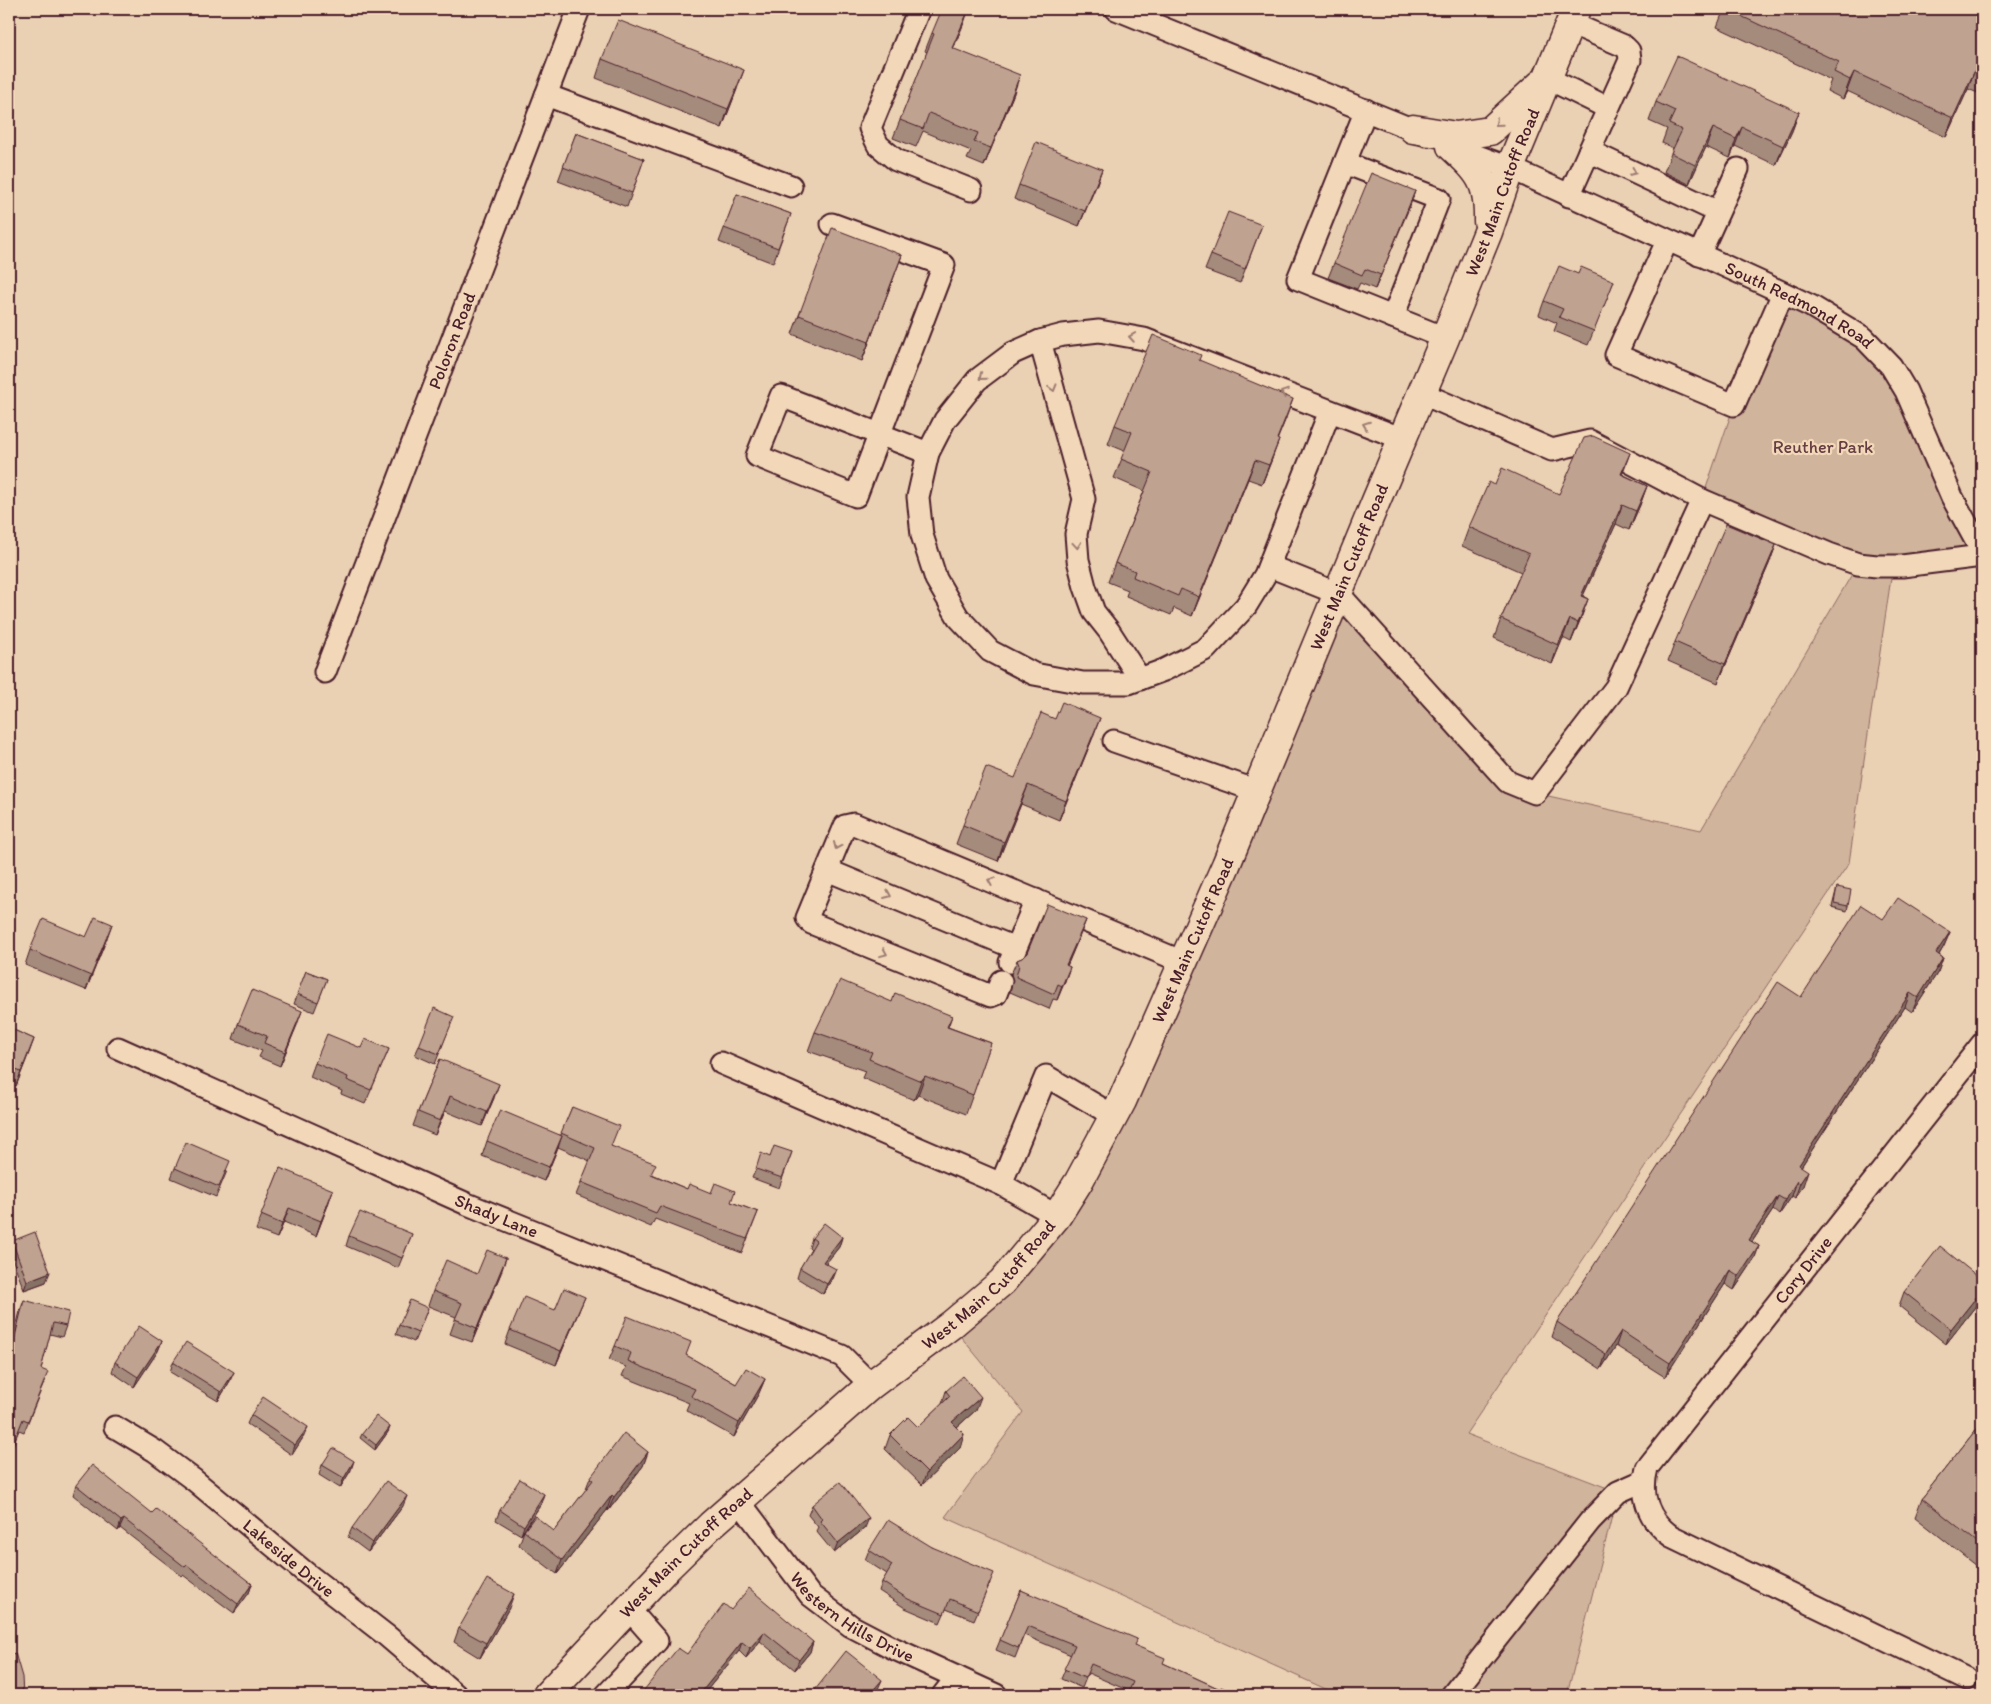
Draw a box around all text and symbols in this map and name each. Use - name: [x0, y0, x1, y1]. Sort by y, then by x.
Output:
- street label: West Main Cutoff Road: [1460, 105, 1545, 280]
- one-way arrow: [1495, 117, 1504, 126]
- one-way arrow: [1628, 166, 1637, 176]
- street label: South Redmond Road: [1721, 257, 1879, 353]
- street label: Poloron Road: [423, 289, 481, 392]
- one-way arrow: [1128, 332, 1136, 342]
- one-way arrow: [978, 371, 987, 380]
- one-way arrow: [1047, 384, 1057, 392]
- one-way arrow: [1280, 389, 1289, 399]
- one-way arrow: [1362, 421, 1371, 431]
- park label: Reuther Park: [1773, 436, 1873, 458]
- street label: West Main Cutoff Road: [1305, 480, 1393, 654]
- one-way arrow: [1071, 541, 1082, 549]
- one-way arrow: [832, 841, 843, 850]
- street label: West Main Cutoff Road: [1147, 855, 1239, 1027]
- one-way arrow: [987, 877, 996, 888]
- one-way arrow: [883, 889, 892, 900]
- one-way arrow: [879, 946, 888, 957]
- street label: Shady Lane: [451, 1189, 541, 1243]
- street label: West Main Cutoff Road: [917, 1215, 1060, 1354]
- street label: Cory Drive: [1770, 1232, 1837, 1309]
- street label: West Main Cutoff Road: [614, 1482, 757, 1623]
- street label: Lakeside Drive: [238, 1514, 339, 1602]
- street label: Western Hills Drive: [785, 1567, 918, 1667]

